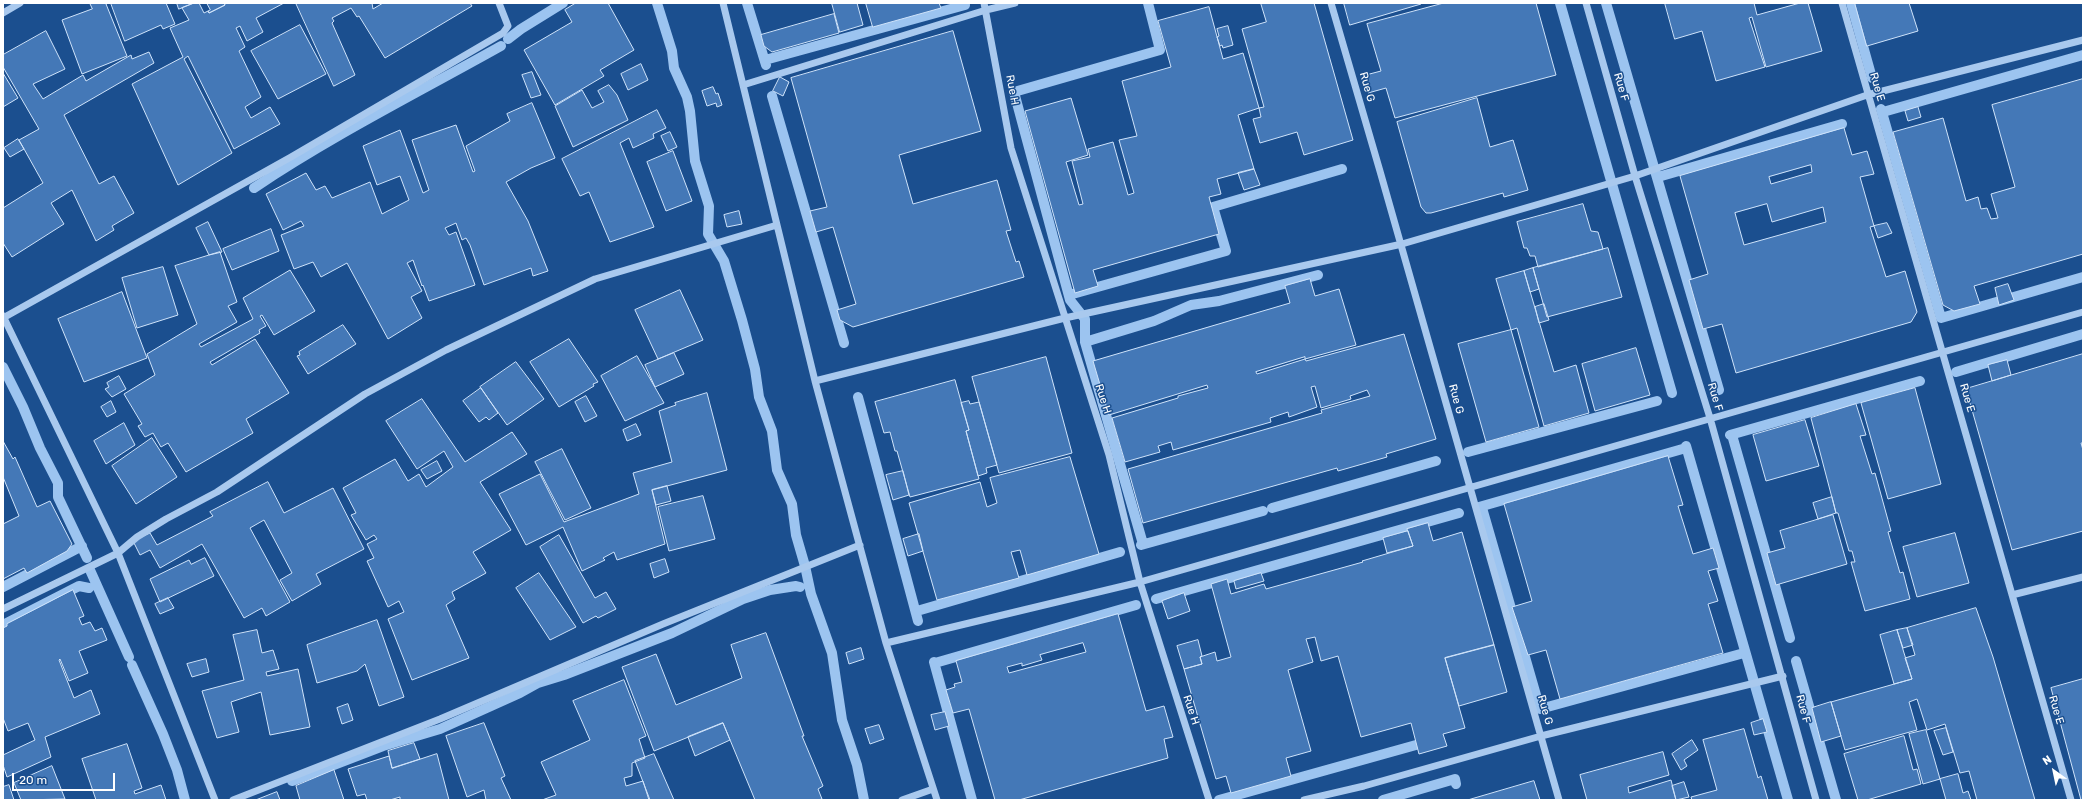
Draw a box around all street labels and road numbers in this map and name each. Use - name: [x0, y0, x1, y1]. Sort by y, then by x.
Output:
- street label: Rue G: [1356, 71, 1378, 103]
- street label: Rue F: [1611, 71, 1631, 103]
- street label: Rue E: [1867, 71, 1887, 103]
- street label: Rue H: [1003, 74, 1021, 106]
- street label: Rue F: [1704, 381, 1726, 413]
- street label: Rue H: [1092, 382, 1114, 416]
- street label: Rue E: [1957, 382, 1977, 414]
- street label: Rue G: [1446, 383, 1466, 415]
- street label: Rue H: [1180, 693, 1202, 727]
- street label: Rue F: [1793, 693, 1813, 725]
- street label: Rue G: [1534, 694, 1556, 726]
- street label: Rue E: [2046, 694, 2066, 726]

